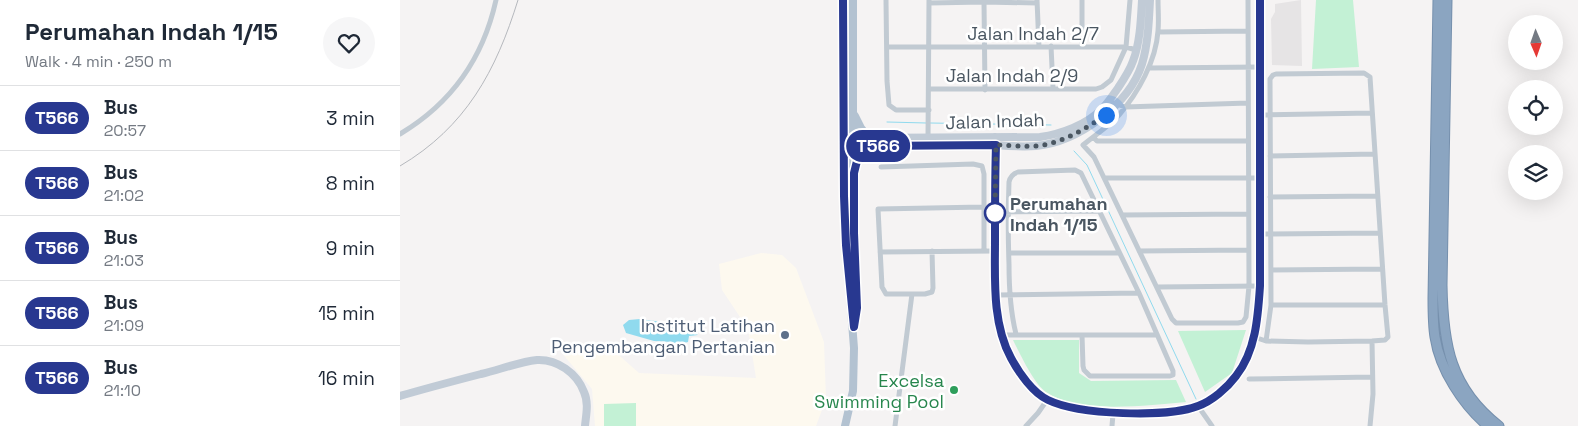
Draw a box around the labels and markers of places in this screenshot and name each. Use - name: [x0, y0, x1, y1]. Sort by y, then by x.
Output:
- place label: Perumahan Indah 1/15: [1010, 192, 1108, 236]
- marker: Perumahan Indah 1/15: [984, 202, 1006, 224]
- place label: Institut Latihan Pengembangan Pertanian: [551, 314, 775, 358]
- marker: Institut Latihan Pengembangan Pertanian: [779, 329, 791, 341]
- place label: Excelsa Swimming Pool: [814, 369, 944, 413]
- marker: Excelsa Swimming Pool: [948, 384, 960, 396]

